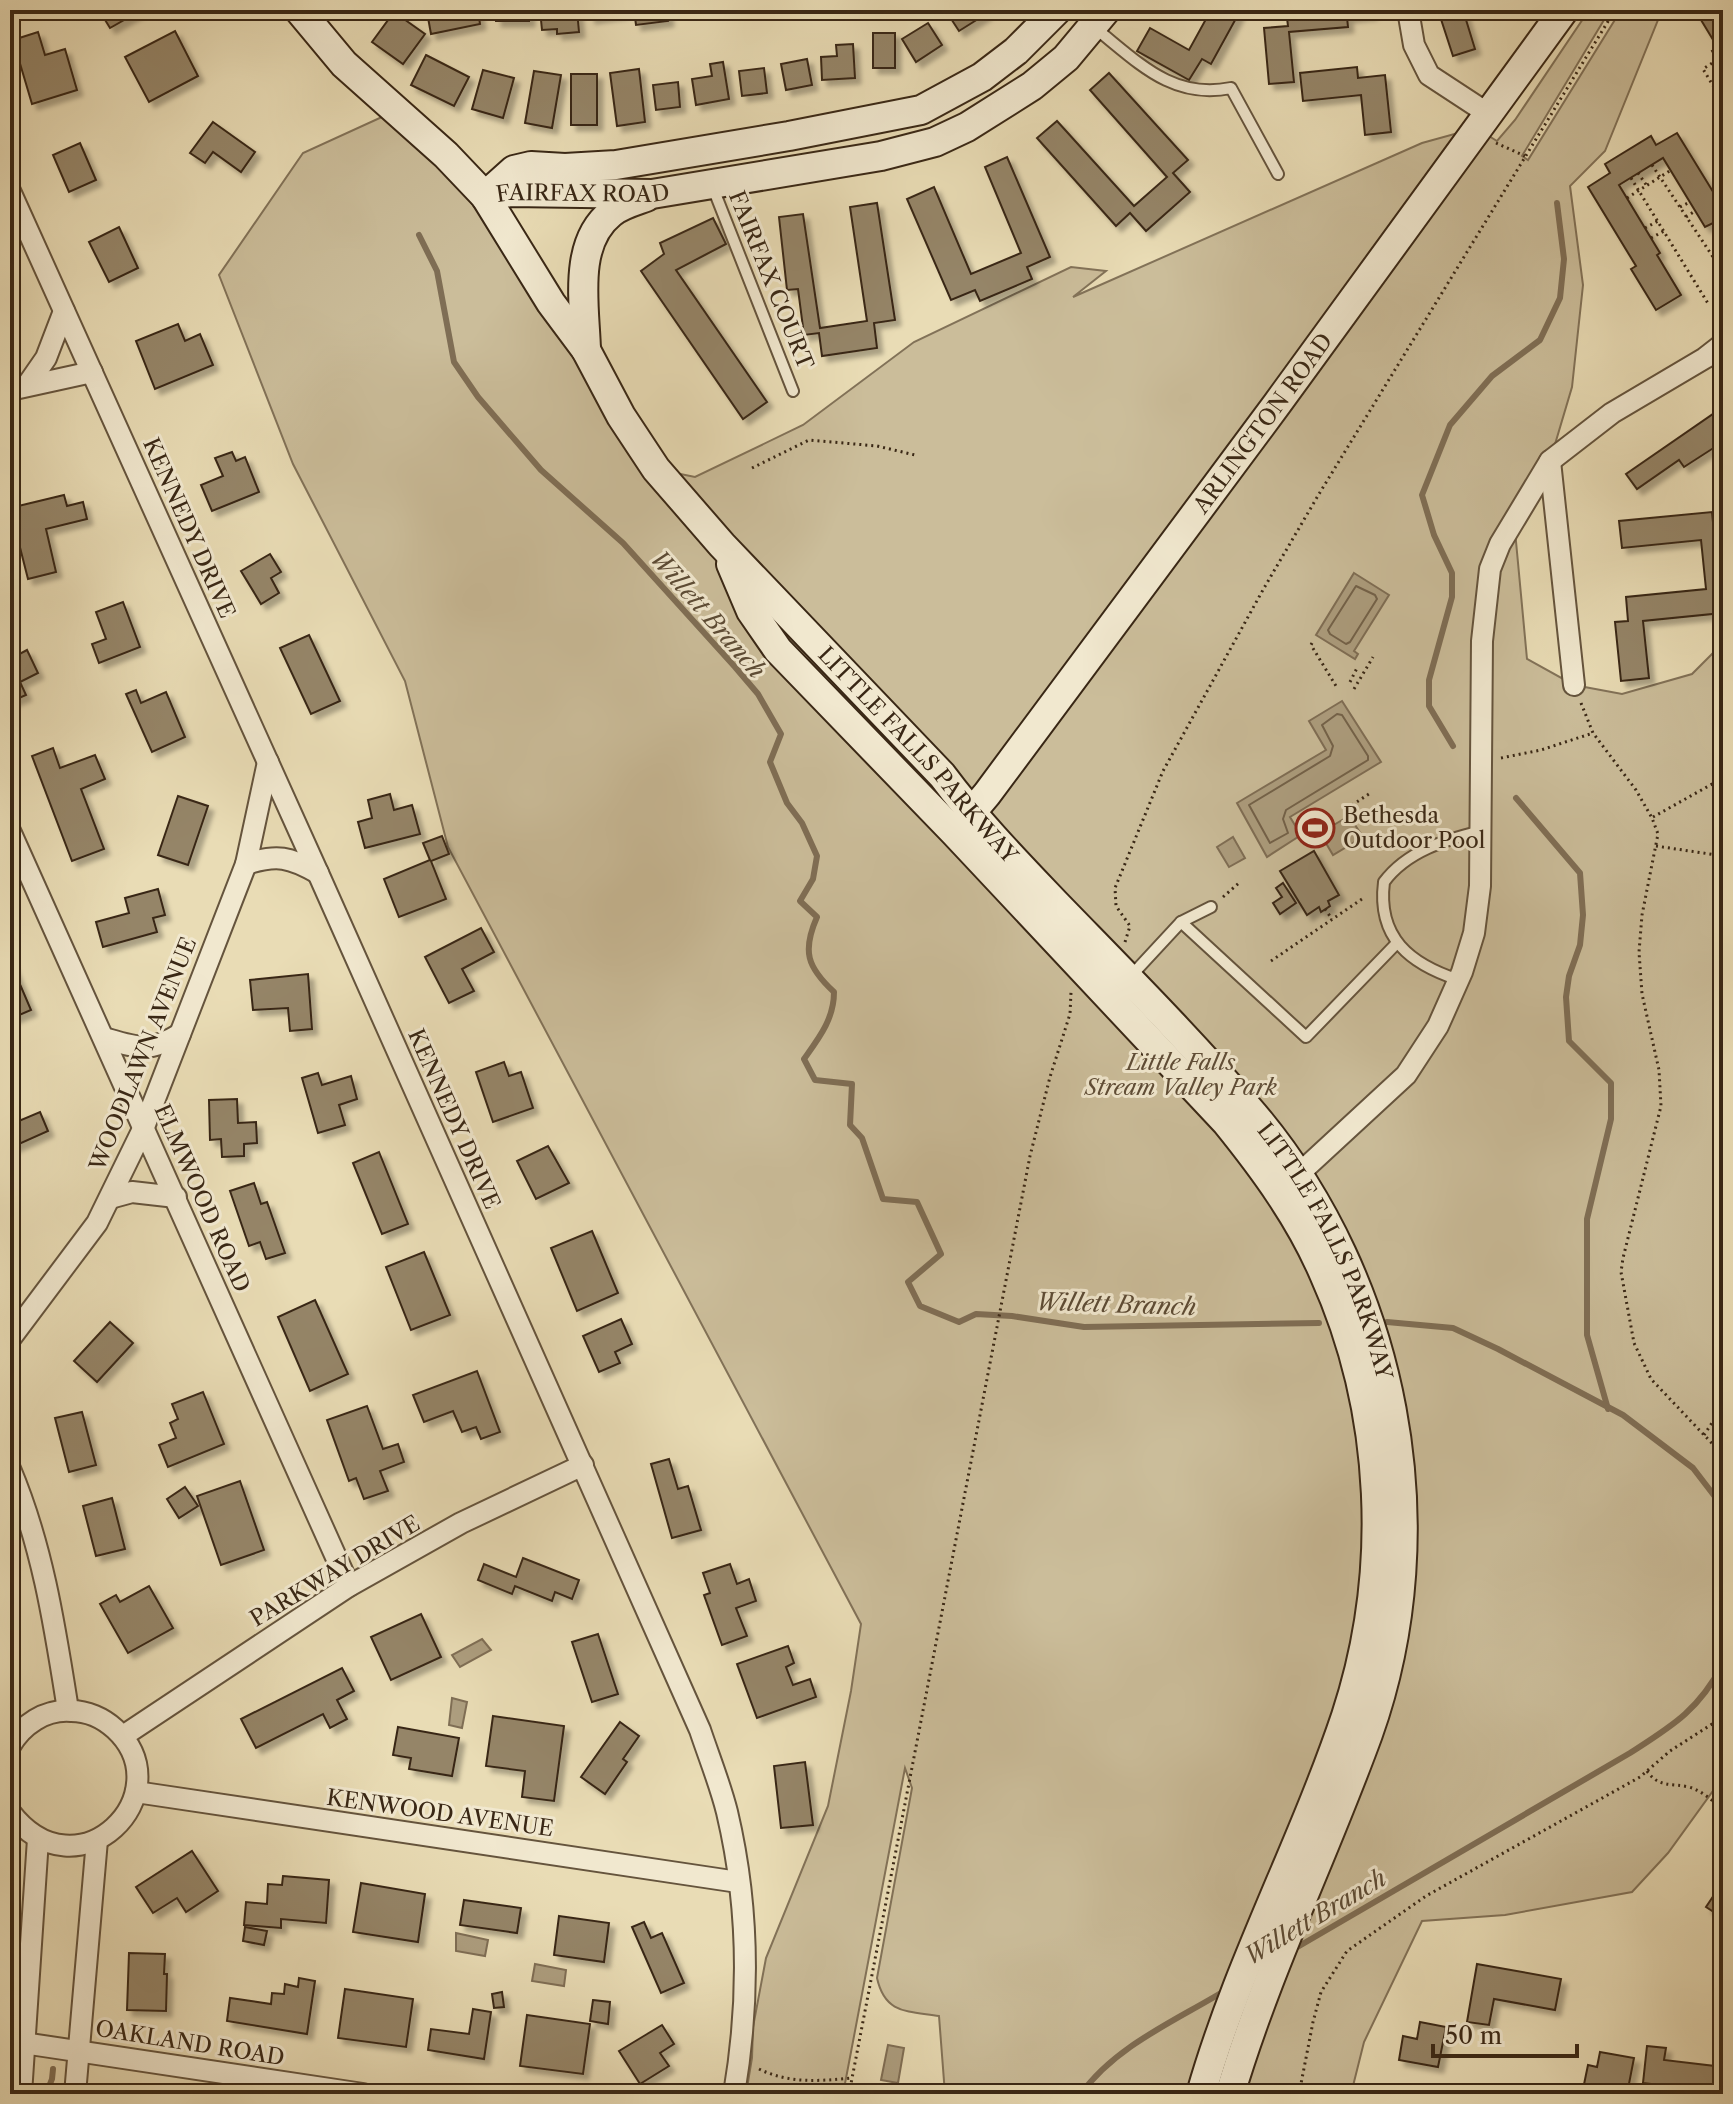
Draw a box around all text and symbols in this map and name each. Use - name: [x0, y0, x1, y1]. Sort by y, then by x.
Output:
- street label: FAIRFAX ROAD: [494, 178, 671, 208]
- street label: FAIRFAX COURT: [723, 187, 819, 374]
- street label: ARLINGTON ROAD: [1187, 328, 1338, 519]
- street label: KENNEDY DRIVE: [137, 434, 241, 622]
- water label: Willett Branch: [644, 544, 772, 684]
- street label: LITTLE FALLS PARKWAY: [813, 641, 1024, 869]
- place label: Bethesda Outdoor Pool: [1343, 802, 1486, 854]
- sports icon: Bethesda Outdoor Pool: [1294, 807, 1336, 849]
- street label: WOODLAWN AVENUE: [83, 933, 202, 1176]
- street label: KENNEDY DRIVE: [402, 1025, 506, 1213]
- park label: Little Falls Stream Valley Park: [1083, 1049, 1278, 1101]
- street label: ELMWOOD ROAD: [148, 1100, 256, 1296]
- street label: LITTLE FALLS PARKWAY: [1252, 1117, 1398, 1383]
- water label: Willett Branch: [1035, 1287, 1197, 1321]
- street label: PARKWAY DRIVE: [245, 1510, 425, 1632]
- street label: KENWOOD AVENUE: [325, 1784, 555, 1842]
- water label: Willett Branch: [1239, 1863, 1391, 1971]
- scale bar: [1433, 2008, 1577, 2058]
- street label: OAKLAND ROAD: [93, 2015, 287, 2071]
- text: 50 m: [1445, 2021, 1502, 2050]

